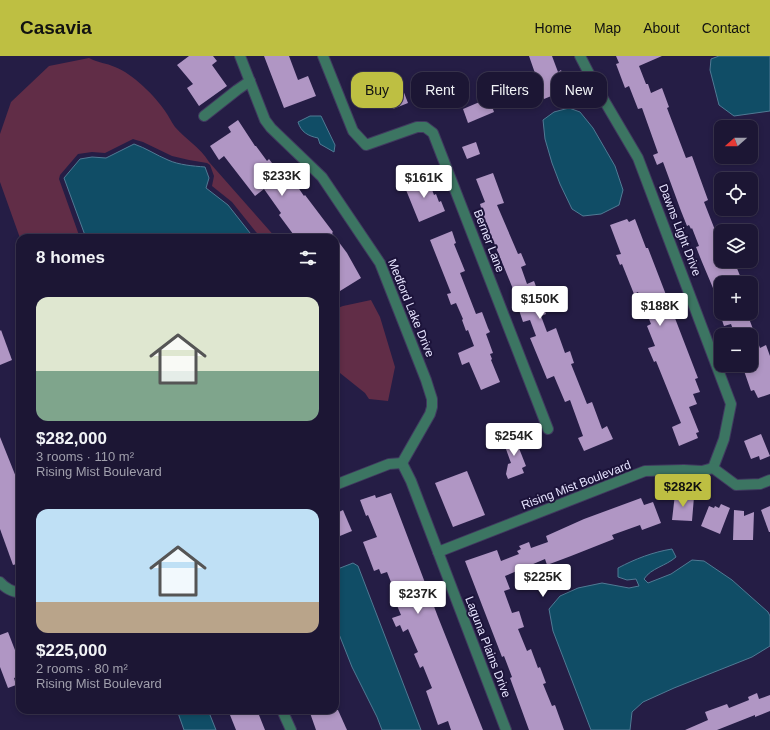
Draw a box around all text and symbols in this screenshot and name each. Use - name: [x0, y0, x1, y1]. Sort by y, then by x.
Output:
- text: Casavia: [20, 17, 92, 38]
- text: Home: [535, 20, 572, 36]
- text: Map: [594, 20, 621, 36]
- text: About: [643, 20, 680, 36]
- text: Contact: [702, 20, 750, 36]
- chip: Buy: [351, 72, 403, 108]
- chip: Rent: [411, 72, 469, 108]
- chip: Filters: [477, 72, 543, 108]
- chip: New: [551, 72, 607, 108]
- north arrow: [714, 120, 758, 164]
- map controls: [714, 120, 758, 372]
- pin: $233K: [254, 163, 310, 197]
- pin: $161K: [396, 165, 452, 199]
- text: $233K: [263, 168, 301, 183]
- text: $161K: [405, 170, 443, 185]
- button: locate: [714, 172, 758, 216]
- street label: Dawns Light Drive: [656, 182, 704, 278]
- street label: Berner Lane: [471, 208, 507, 275]
- button: layers: [714, 224, 758, 268]
- icon: filters: [297, 247, 319, 269]
- text: 8 homes: [36, 248, 105, 267]
- street label: Medford Lake Drive: [385, 257, 437, 359]
- button: +: [714, 276, 758, 320]
- pin: $150K: [512, 286, 568, 320]
- text: $150K: [521, 291, 559, 306]
- pin: $188K: [632, 293, 688, 327]
- text: $188K: [641, 298, 679, 313]
- icon: home: [142, 323, 214, 395]
- button: −: [714, 328, 758, 372]
- pin: $254K: [486, 423, 542, 457]
- text: $254K: [495, 428, 533, 443]
- text: $282,000: [36, 429, 107, 448]
- text: 3 rooms · 110 m²: [36, 449, 134, 464]
- street label: Rising Mist Boulevard: [519, 458, 633, 512]
- text: Rising Mist Boulevard: [36, 464, 162, 479]
- pin: $282K: [655, 474, 711, 508]
- text: $282K: [664, 479, 702, 494]
- icon: home: [142, 535, 214, 607]
- pin: $225K: [515, 564, 571, 598]
- text: $225K: [524, 569, 562, 584]
- pin: $237K: [390, 581, 446, 615]
- text: $237K: [399, 586, 437, 601]
- street label: Laguna Plains Drive: [462, 594, 514, 700]
- text: $225,000: [36, 641, 107, 660]
- text: 2 rooms · 80 m²: [36, 661, 128, 676]
- text: Rising Mist Boulevard: [36, 676, 162, 691]

